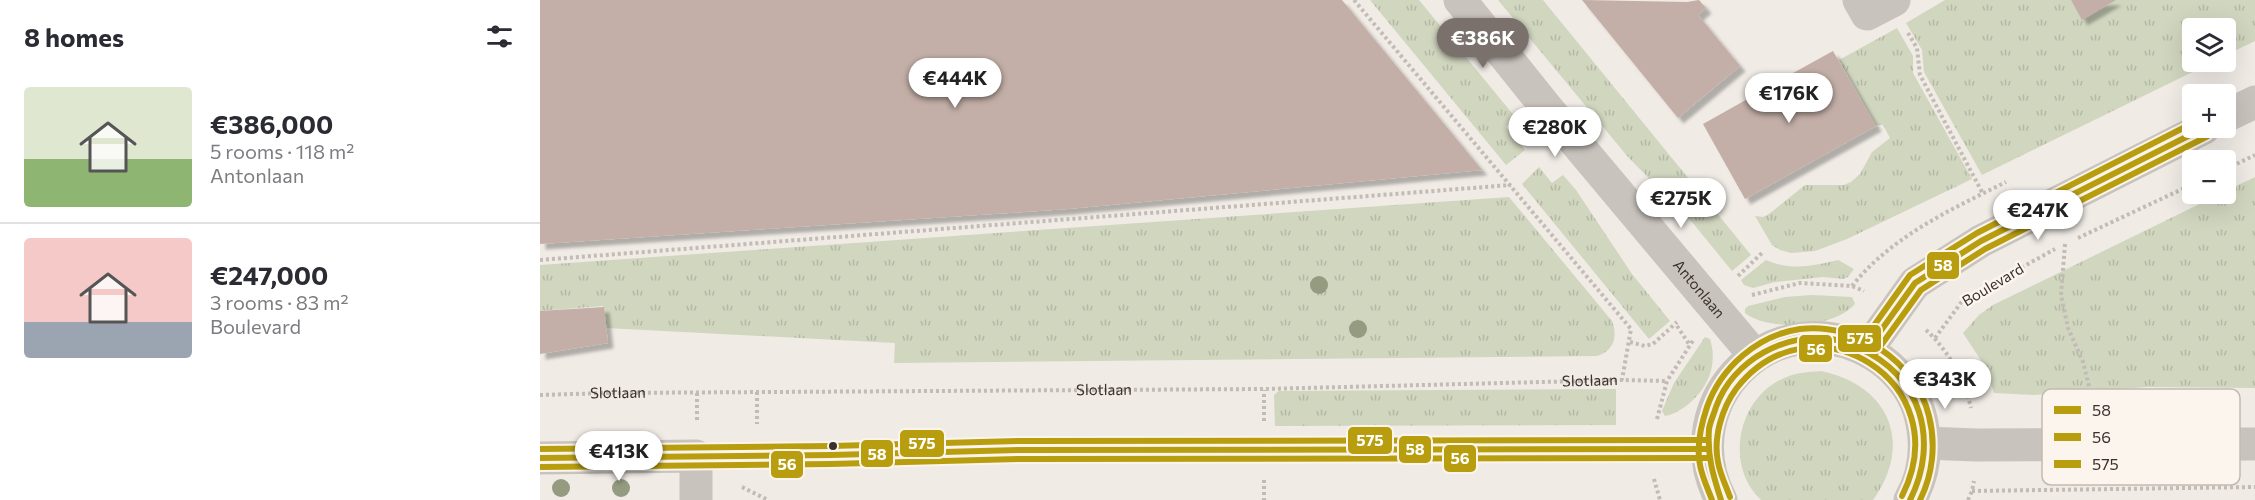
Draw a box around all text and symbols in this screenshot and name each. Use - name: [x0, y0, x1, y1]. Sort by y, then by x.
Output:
- pin: €386K: [1441, 18, 1525, 69]
- map controls: [2182, 18, 2236, 204]
- button: layers: [2182, 18, 2236, 72]
- icon: filters: [483, 20, 516, 53]
- text: 8 homes: [24, 21, 124, 52]
- text: €386K: [1451, 25, 1515, 49]
- pin: €444K: [913, 58, 997, 109]
- text: €444K: [923, 65, 987, 89]
- pin: €176K: [1747, 73, 1831, 124]
- text: €176K: [1759, 80, 1819, 104]
- button: +: [2182, 84, 2236, 138]
- pin: €280K: [1513, 107, 1597, 158]
- text: €386,000: [210, 108, 333, 139]
- icon: home: [72, 111, 144, 183]
- text: €280K: [1523, 114, 1587, 138]
- text: 5 rooms · 118 m²: [210, 139, 354, 163]
- button: −: [2182, 150, 2236, 204]
- text: Antonlaan: [210, 163, 304, 187]
- pin: €275K: [1639, 178, 1723, 229]
- text: €275K: [1650, 185, 1712, 209]
- pin: €247K: [1996, 190, 2080, 241]
- text: €247K: [2007, 197, 2069, 221]
- line badge: 58: [1926, 251, 1960, 280]
- text: 58: [1933, 255, 1953, 274]
- street label: Antonlaan: [1670, 256, 1729, 321]
- text: €247,000: [210, 259, 328, 290]
- street label: Boulevard: [1959, 259, 2026, 309]
- icon: home: [72, 262, 144, 334]
- text: 3 rooms · 83 m²: [210, 290, 349, 314]
- text: Boulevard: [210, 314, 301, 338]
- line badge: 575: [1837, 324, 1882, 353]
- text: 575: [1846, 328, 1874, 347]
- line badge: 56: [1798, 334, 1833, 363]
- text: 56: [1806, 339, 1826, 358]
- pin: €343K: [1903, 359, 1987, 410]
- text: €343K: [1913, 366, 1977, 390]
- street label: Slotlaan: [1562, 370, 1618, 390]
- street label: Slotlaan: [1076, 380, 1132, 398]
- street label: Slotlaan: [590, 383, 646, 401]
- legend: [2042, 389, 2240, 485]
- text: 58: [2092, 400, 2111, 419]
- line badge: 575: [1347, 426, 1393, 455]
- text: 56: [2092, 427, 2111, 446]
- line badge: 575: [899, 429, 945, 458]
- text: 575: [1356, 430, 1384, 449]
- pin: €413K: [577, 431, 661, 482]
- text: 575: [908, 433, 936, 452]
- line badge: 58: [1398, 435, 1432, 464]
- text: €413K: [589, 438, 649, 462]
- line badge: 58: [860, 439, 894, 468]
- text: 58: [1405, 439, 1425, 458]
- unlabelled marker: [827, 440, 839, 452]
- text: 58: [867, 444, 887, 463]
- line badge: 56: [1443, 444, 1477, 473]
- text: 56: [1450, 448, 1470, 467]
- line badge: 56: [770, 450, 804, 479]
- text: 56: [777, 454, 797, 473]
- text: 575: [2092, 454, 2119, 473]

